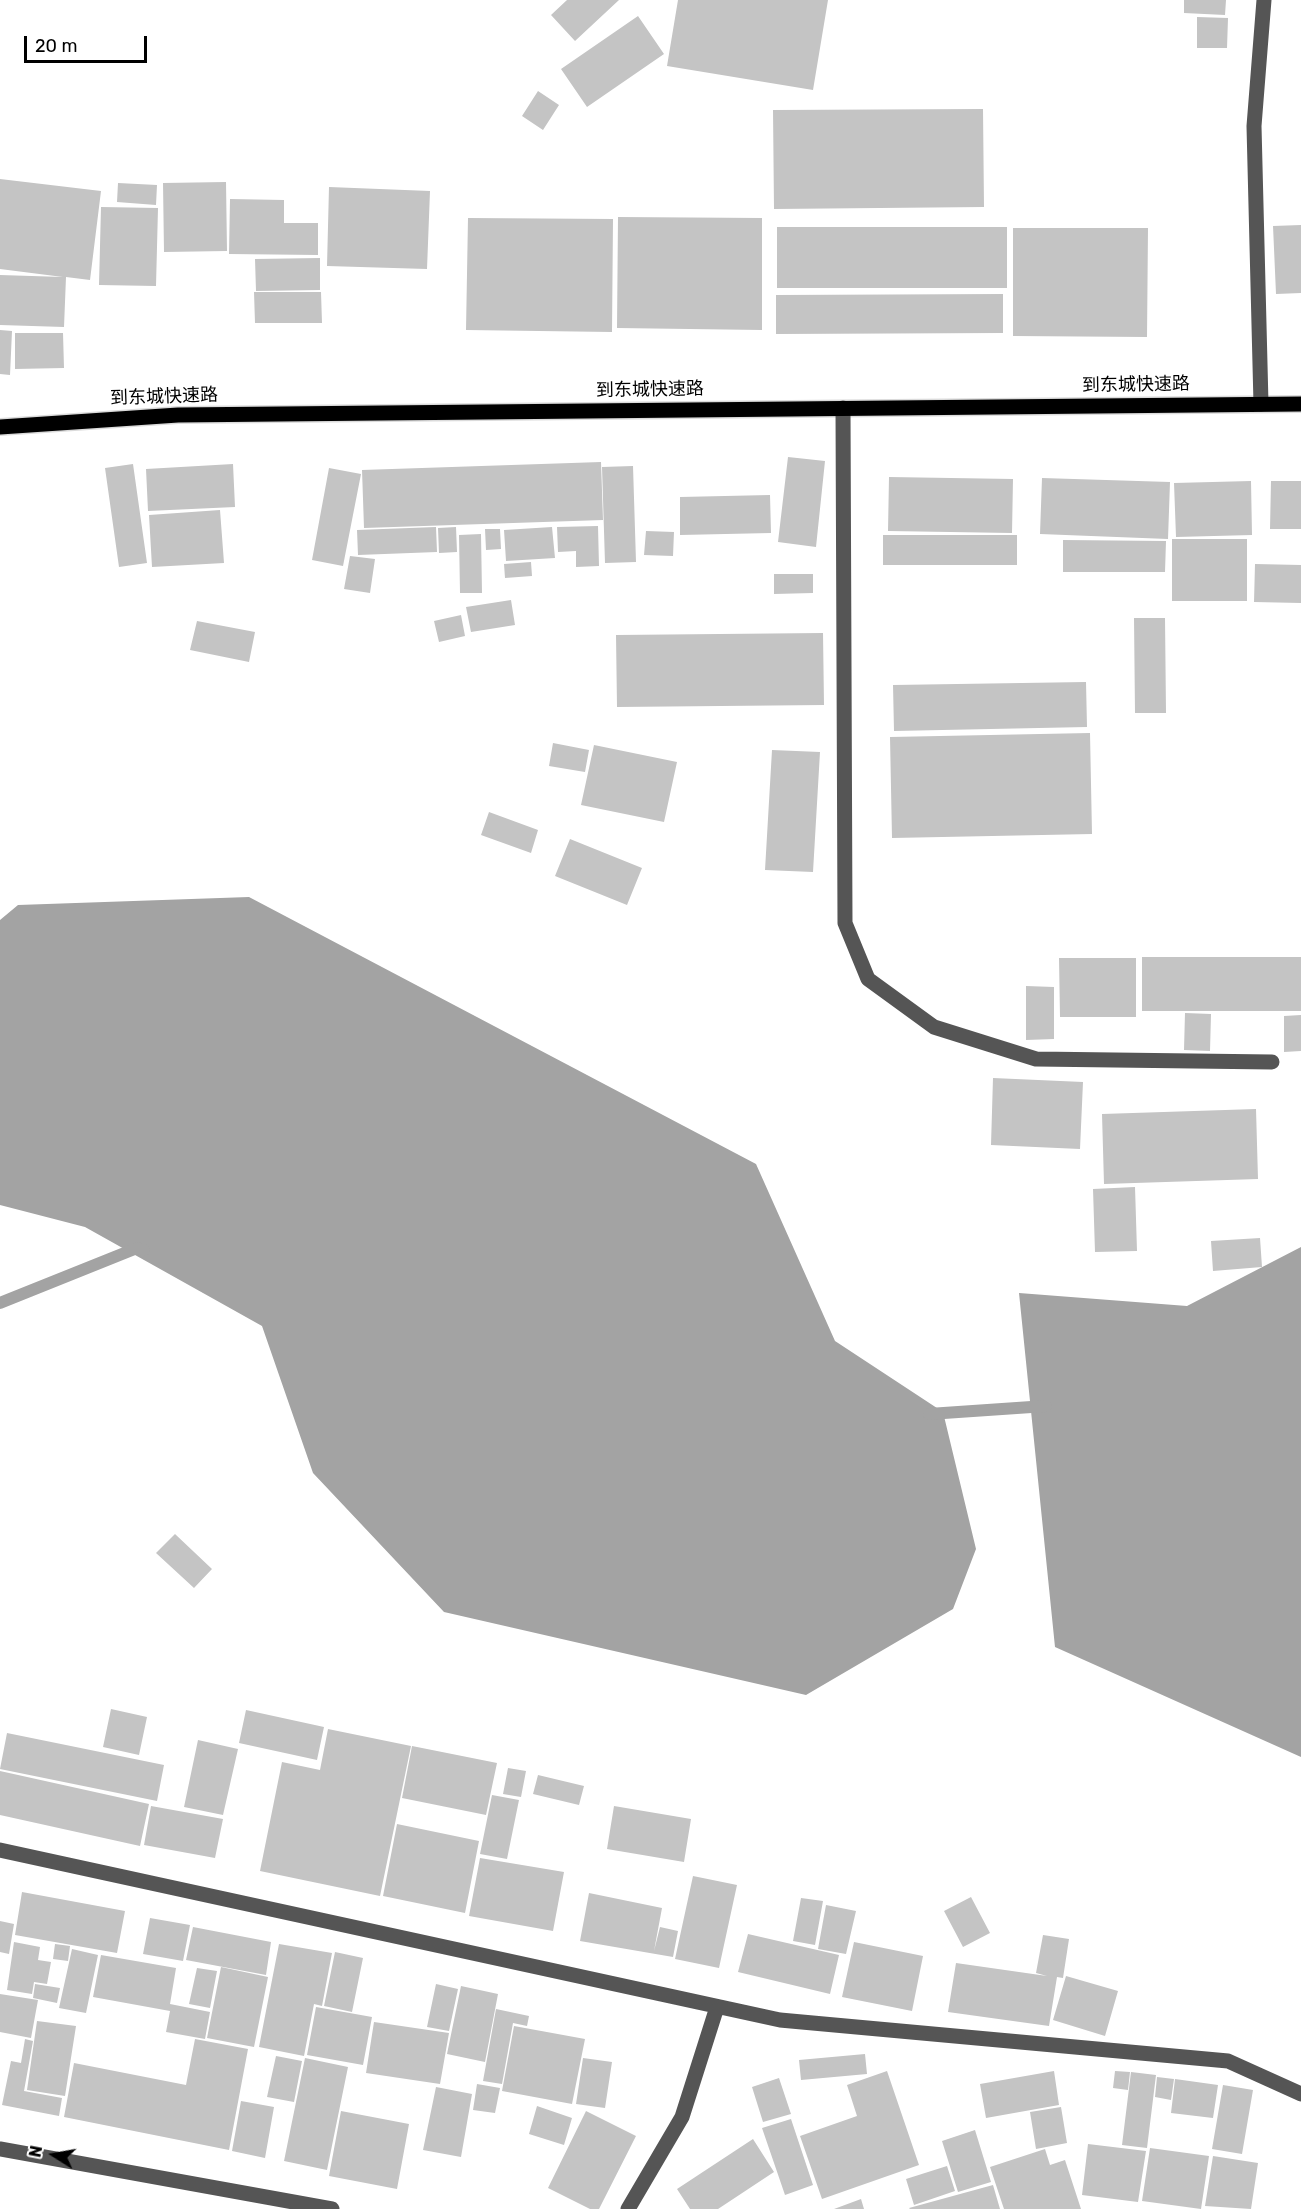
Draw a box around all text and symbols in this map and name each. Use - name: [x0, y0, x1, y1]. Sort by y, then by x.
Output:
- scale bar: [27, 24, 150, 62]
- text: 20 m: [35, 35, 77, 57]
- street label: 到东城快速路: [1082, 373, 1190, 397]
- street label: 到东城快速路: [596, 378, 704, 402]
- street label: 到东城快速路: [110, 384, 218, 410]
- north arrow: [24, 2125, 84, 2185]
- text: N: [25, 2144, 46, 2159]

